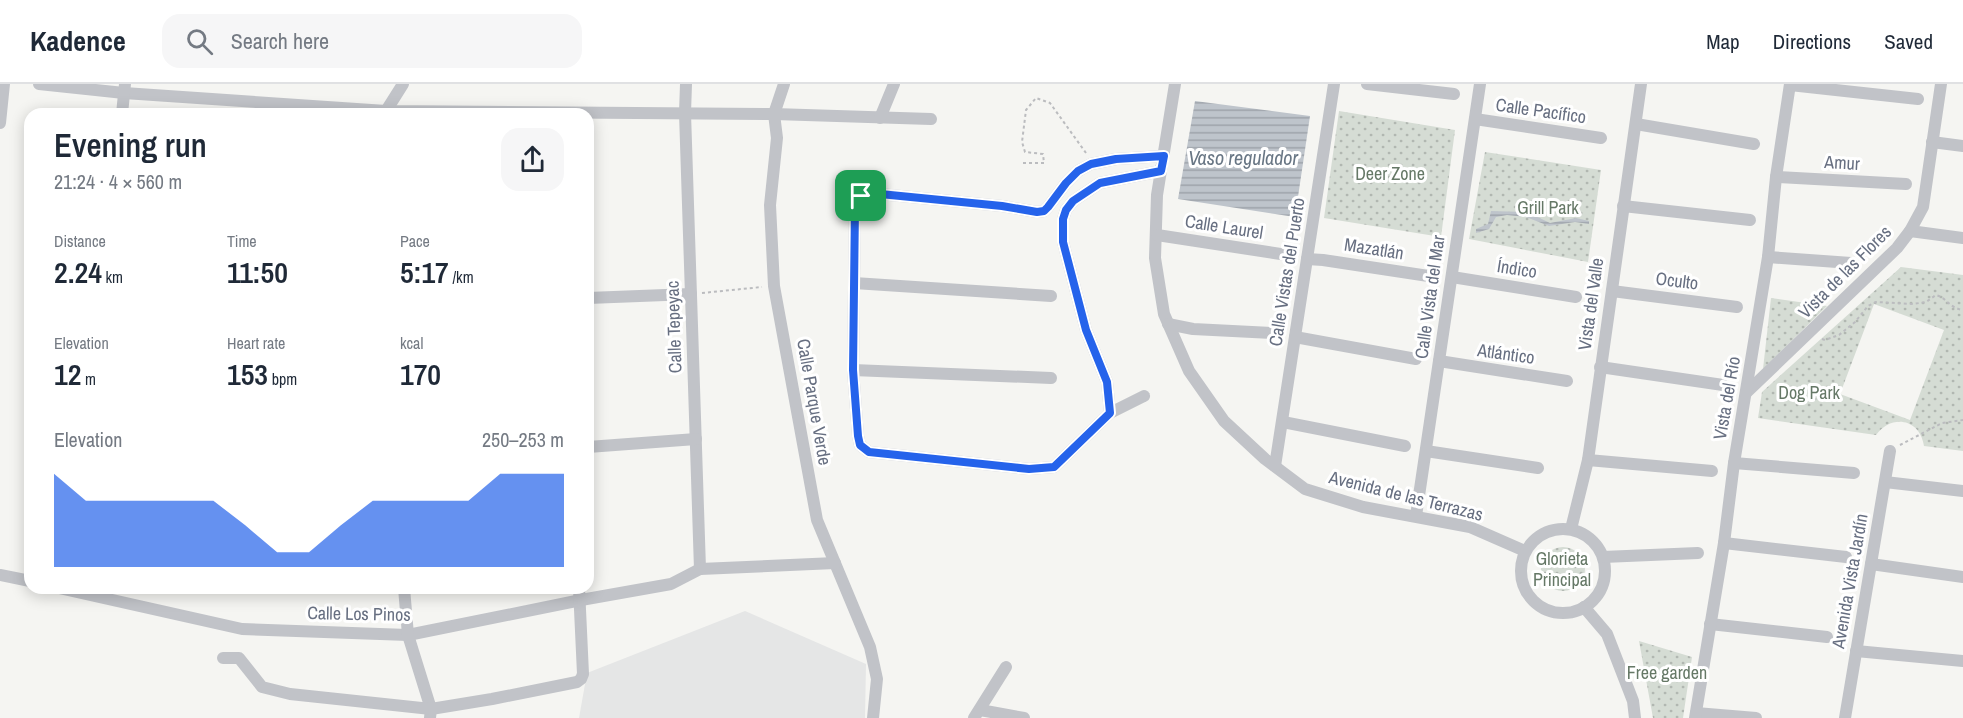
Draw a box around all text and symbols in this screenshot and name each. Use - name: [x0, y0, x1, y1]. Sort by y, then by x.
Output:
- search box: [162, 14, 582, 68]
- text: Kadence: [30, 22, 126, 60]
- icon: search: [183, 25, 216, 58]
- text: Search here: [231, 26, 329, 56]
- text: Map: [1706, 27, 1740, 56]
- text: Directions: [1773, 27, 1851, 56]
- text: Saved: [1884, 27, 1933, 56]
- street label: Calle Pacífico: [1494, 92, 1588, 129]
- text: Evening run: [54, 123, 207, 167]
- button: share: [501, 128, 564, 191]
- water label: Vaso regulador: [1188, 144, 1298, 171]
- street label: Amur: [1823, 149, 1860, 176]
- park label: Deer Zone: [1355, 161, 1425, 186]
- text: 21:24 · 4 × 560 m: [54, 168, 182, 195]
- pin: [835, 170, 886, 221]
- icon: arrive: [844, 179, 877, 212]
- park label: Grill Park: [1517, 195, 1579, 220]
- street label: Calle Vistas del Puerto: [1262, 196, 1311, 348]
- street label: Calle Laurel: [1183, 208, 1265, 245]
- street label: Vista de las Flores: [1793, 220, 1897, 324]
- text: Distance: [54, 230, 106, 252]
- text: Time: [227, 230, 257, 252]
- text: Pace: [400, 230, 430, 252]
- street label: Mazatlán: [1343, 231, 1406, 266]
- street label: Calle Vista del Mar: [1408, 233, 1451, 360]
- text: 2.24: [54, 252, 102, 292]
- text: 11:50: [227, 252, 288, 292]
- text: 5:17: [400, 252, 449, 292]
- street label: Índico: [1495, 253, 1539, 284]
- street label: Vista del Valle: [1572, 256, 1609, 352]
- street label: Oculto: [1654, 265, 1700, 296]
- text: km: [102, 266, 123, 288]
- text: /km: [449, 266, 474, 288]
- street label: Calle Tepeyac: [659, 280, 688, 374]
- text: Elevation: [54, 332, 109, 354]
- text: Heart rate: [227, 332, 285, 354]
- text: kcal: [400, 332, 423, 354]
- street label: Calle Parque Verde: [791, 337, 838, 467]
- street label: Atlántico: [1475, 337, 1536, 370]
- text: 12: [54, 354, 81, 394]
- text: 153: [227, 354, 268, 394]
- text: 170: [400, 354, 441, 394]
- street label: Vista del Río: [1707, 354, 1746, 442]
- text: m: [81, 368, 96, 390]
- text: bpm: [268, 368, 297, 390]
- park label: Dog Park: [1778, 380, 1840, 405]
- text: Elevation: [54, 426, 122, 453]
- text: 250–253 m: [482, 426, 564, 453]
- street label: Avenida de las Terrazas: [1326, 464, 1486, 527]
- street label: Avenida Vista Jardín: [1825, 512, 1874, 651]
- park label: Glorieta Principal: [1533, 546, 1591, 592]
- street label: Calle Los Pinos: [307, 600, 411, 627]
- park label: Free garden: [1627, 660, 1707, 685]

